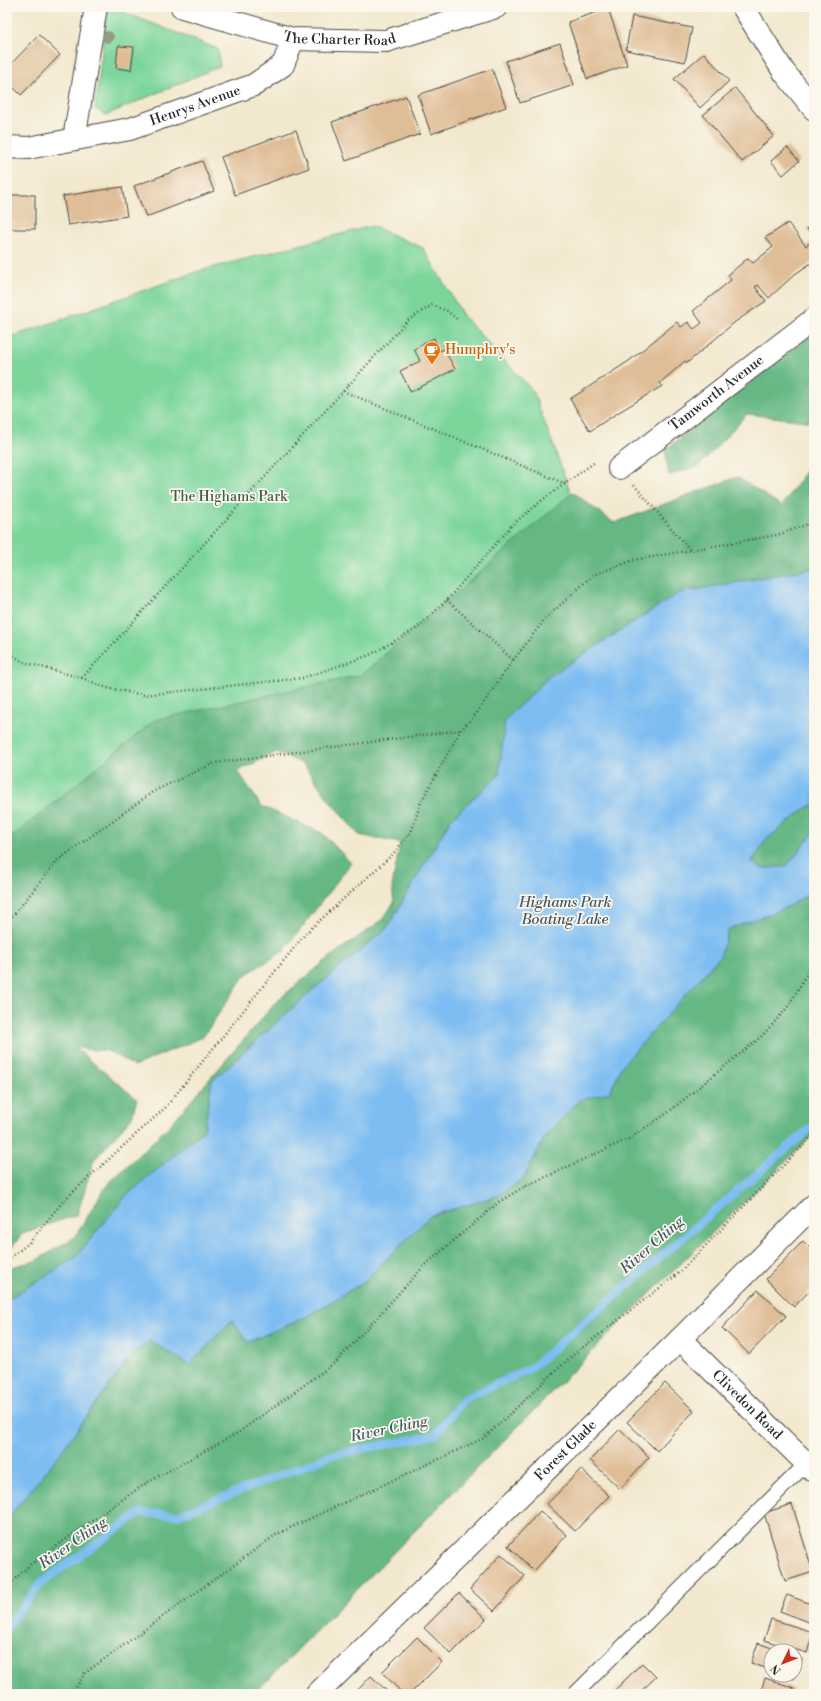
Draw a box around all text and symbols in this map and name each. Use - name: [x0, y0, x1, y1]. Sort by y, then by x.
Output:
- street label: The Charter Road: [281, 28, 398, 50]
- street label: Henrys Avenue: [147, 81, 243, 130]
- cafe icon: Humphry's: [422, 340, 442, 365]
- place label: Humphry's: [445, 341, 515, 359]
- street label: Tamworth Avenue: [666, 351, 768, 435]
- park label: The Highams Park: [171, 488, 288, 506]
- water label: Highams Park Boating Lake: [518, 893, 611, 929]
- water label: River Ching: [615, 1211, 689, 1279]
- street label: Clivedon Road: [708, 1366, 786, 1444]
- water label: River Ching: [348, 1411, 431, 1447]
- street label: Forest Glade: [531, 1416, 601, 1485]
- water label: River Ching: [34, 1512, 112, 1574]
- north arrow: [763, 1643, 803, 1683]
- text: N: [768, 1661, 785, 1677]

